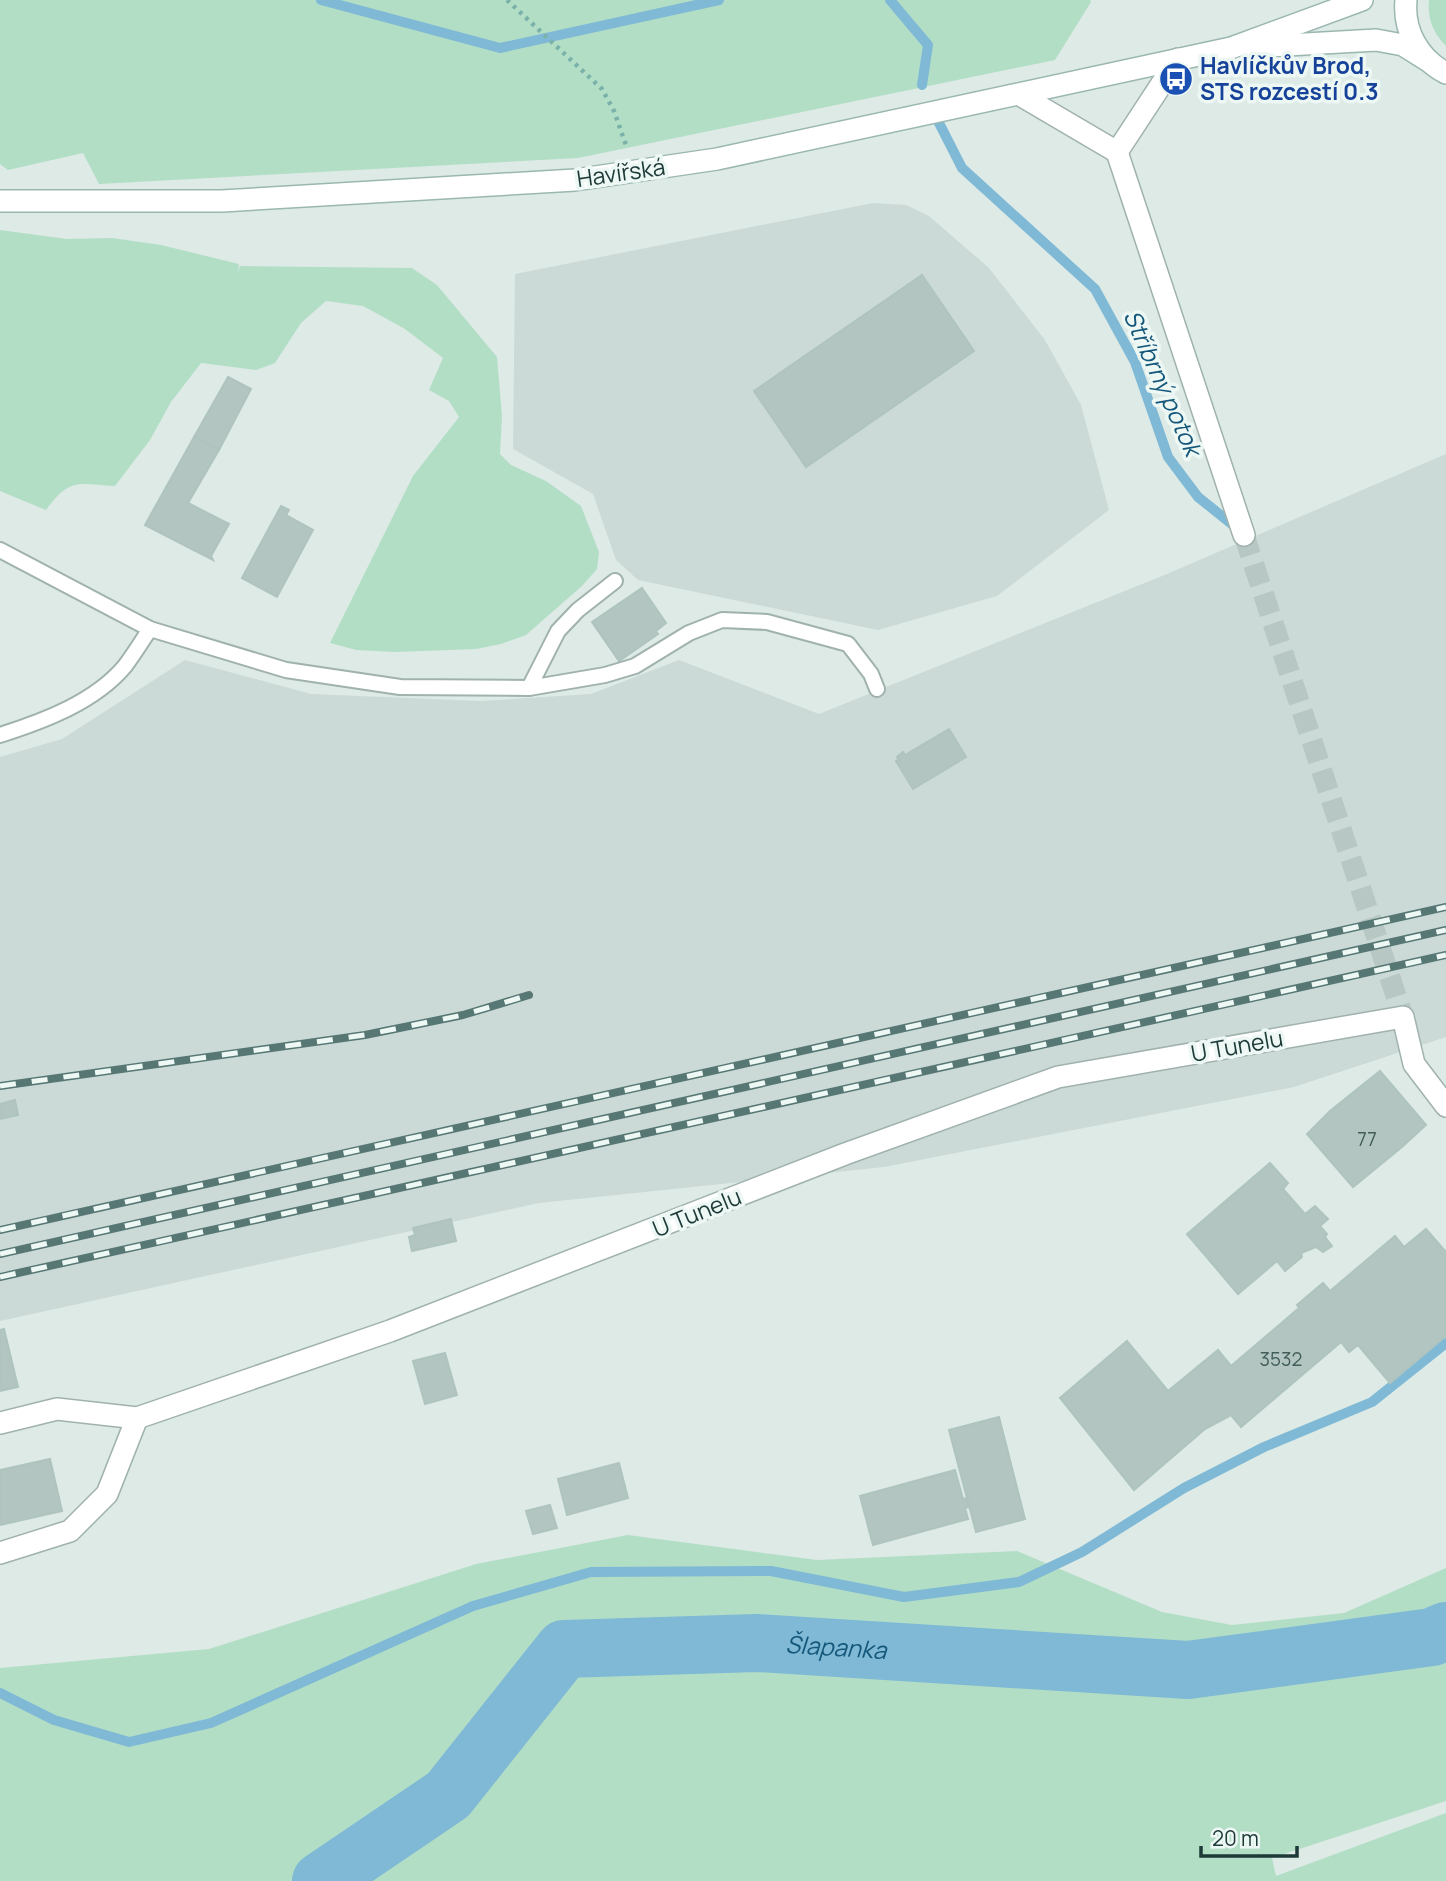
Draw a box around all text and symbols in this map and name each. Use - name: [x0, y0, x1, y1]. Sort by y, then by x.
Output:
- place label: Havlíčkův Brod, STS rozcestí 0.3: [1200, 49, 1379, 107]
- bus stop icon: Havlíčkův Brod, STS rozcestí 0.3: [1157, 60, 1195, 98]
- street label: Havířská: [574, 150, 667, 194]
- water label: Stříbrný potok: [1116, 304, 1212, 463]
- street label: U Tunelu: [1188, 1021, 1285, 1069]
- house number: 77: [1357, 1126, 1377, 1152]
- street label: U Tunelu: [647, 1180, 746, 1244]
- house number: 3532: [1260, 1346, 1302, 1372]
- water label: Šlapanka: [785, 1627, 889, 1666]
- scale bar: [1201, 1814, 1297, 1858]
- text: 20 m: [1212, 1824, 1259, 1852]

